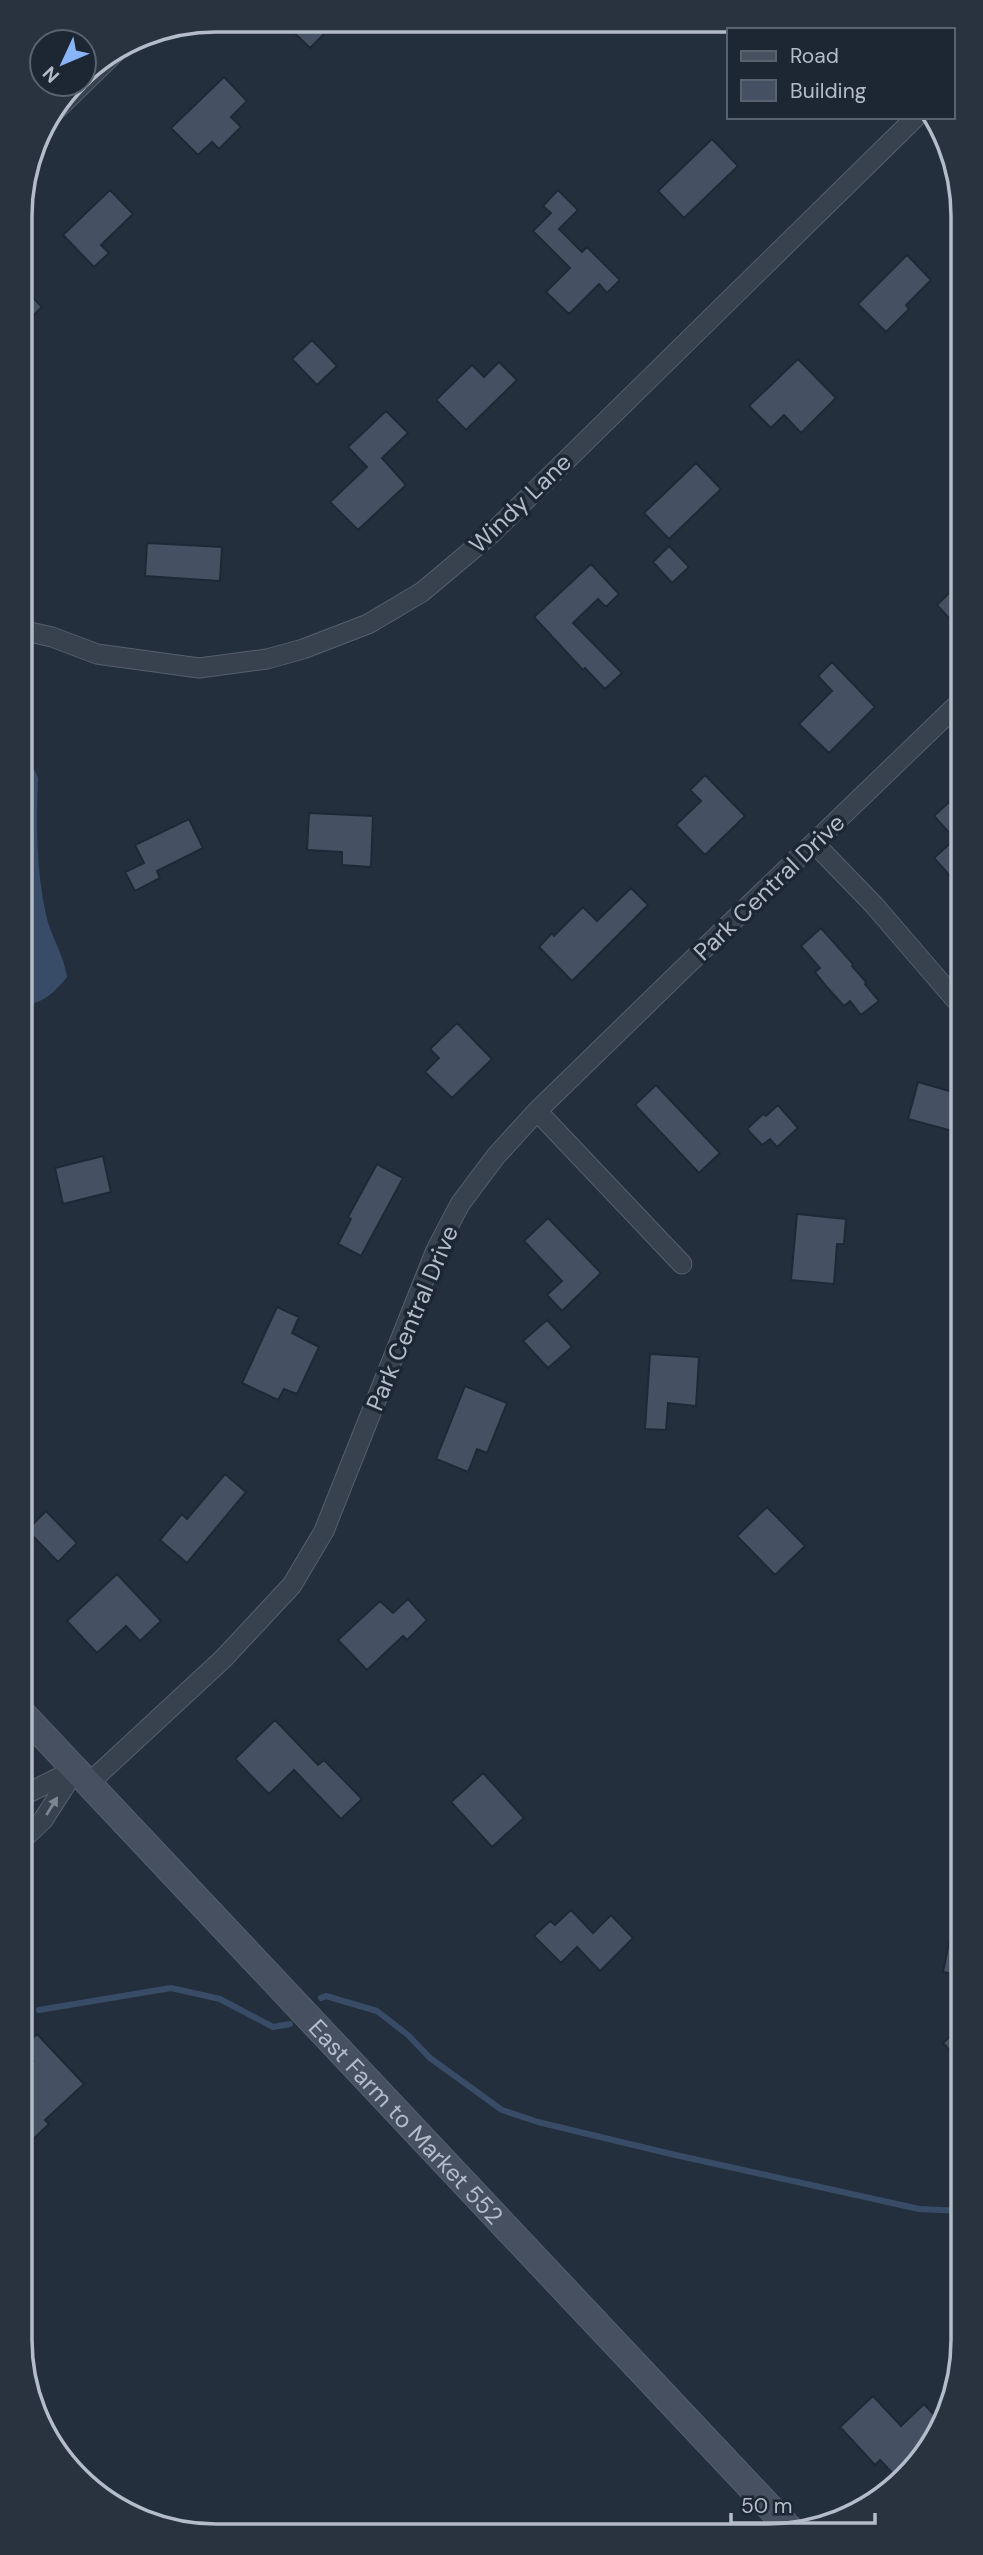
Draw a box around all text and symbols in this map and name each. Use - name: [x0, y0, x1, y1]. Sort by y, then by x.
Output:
- north arrow: [28, 28, 98, 98]
- legend: [727, 28, 955, 119]
- text: Road: [790, 42, 839, 70]
- text: N: [37, 61, 65, 88]
- text: Building: [790, 77, 867, 105]
- street label: Windy Lane: [462, 446, 578, 560]
- street label: Park Central Drive: [687, 807, 851, 967]
- street label: Park Central Drive: [359, 1221, 465, 1415]
- one-way arrow: [45, 1796, 58, 1816]
- street label: East Farm to Market 552: [302, 2012, 510, 2231]
- scale bar: [731, 2482, 874, 2526]
- text: 50 m: [741, 2492, 792, 2520]

